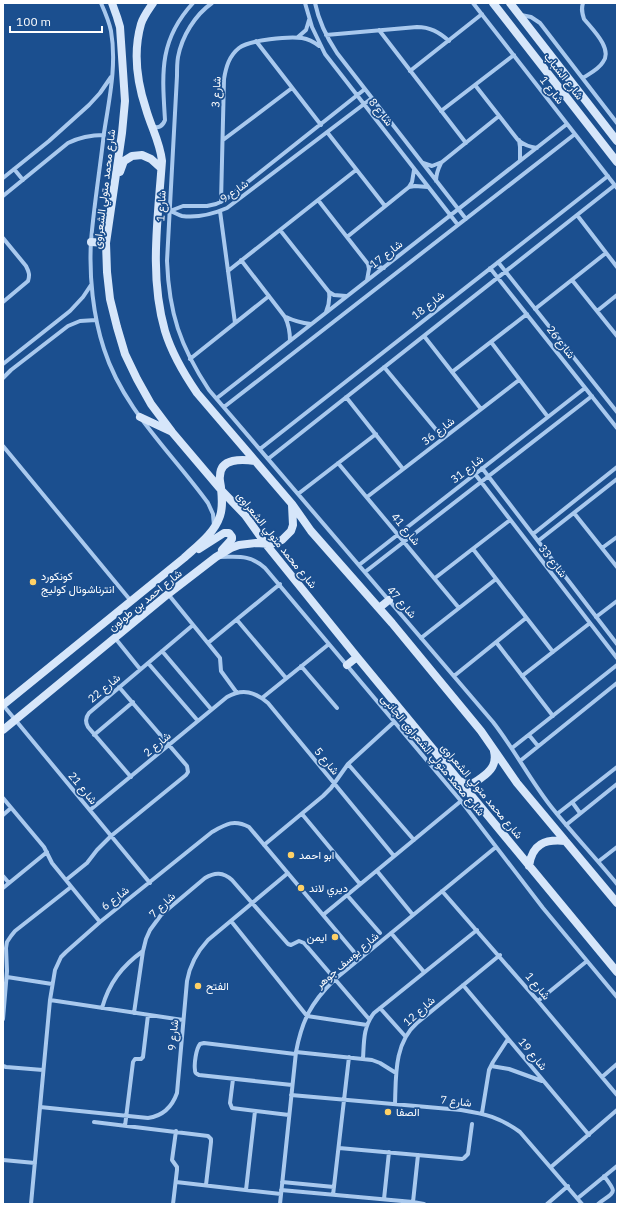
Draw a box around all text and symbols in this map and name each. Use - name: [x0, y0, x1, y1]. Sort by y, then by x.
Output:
- scale bar: [10, 8, 102, 34]
- text: 100 m: [16, 14, 51, 29]
- street label: شارع الشباب: [540, 50, 587, 103]
- street label: شارع 1: [536, 73, 567, 108]
- street label: شارع 3: [208, 76, 225, 108]
- street label: شارع 8: [365, 95, 396, 130]
- street label: شارع محمد متولي الشعراوى: [90, 128, 121, 250]
- street label: شارع 9: [217, 176, 252, 207]
- street label: شارع 1: [153, 190, 170, 222]
- street label: شارع 17: [367, 237, 406, 272]
- street label: شارع 18: [409, 288, 448, 323]
- street label: شارع 26: [543, 323, 578, 362]
- street label: شارع 36: [419, 414, 458, 449]
- street label: شارع 31: [448, 452, 487, 487]
- street label: شارع محمد متولي الشعراوى: [231, 489, 321, 593]
- street label: شارع 41: [388, 510, 424, 549]
- street label: شارع 33: [535, 542, 570, 581]
- street label: شارع احمد بن طولون: [105, 566, 186, 635]
- place label: كونكورد انترناشونال كوليج: [41, 569, 114, 597]
- marker: كونكورد انترناشونال كوليج: [28, 577, 38, 587]
- street label: شارع 47: [384, 583, 420, 622]
- street label: شارع 22: [85, 670, 124, 706]
- street label: شارع محمد متولي الشعراوى الجانبى: [378, 692, 488, 818]
- street label: شارع 2: [140, 728, 174, 760]
- street label: شارع محمد متولي الشعراوى: [438, 741, 526, 841]
- street label: شارع 5: [311, 744, 343, 778]
- street label: شارع 21: [65, 769, 101, 808]
- place label: ابو احمد: [299, 848, 334, 862]
- marker: ابو احمد: [286, 850, 296, 860]
- place label: ديري لاند: [309, 881, 348, 898]
- street label: شارع 6: [98, 883, 133, 914]
- marker: ديري لاند: [296, 883, 306, 893]
- street label: شارع 7: [146, 889, 179, 922]
- street label: شارع يوسف جوهر: [312, 929, 382, 993]
- place label: ايمن: [307, 930, 327, 944]
- marker: ايمن: [330, 932, 340, 942]
- street label: شارع 1: [522, 969, 554, 1003]
- place label: الفتح: [206, 979, 229, 994]
- marker: الفتح: [193, 981, 203, 991]
- street label: شارع 12: [400, 993, 439, 1030]
- street label: شارع 9: [165, 1018, 182, 1051]
- street label: شارع 19: [515, 1035, 551, 1074]
- street label: شارع 7: [440, 1092, 473, 1111]
- place label: الصفا: [396, 1105, 420, 1119]
- marker: الصفا: [383, 1107, 393, 1117]

